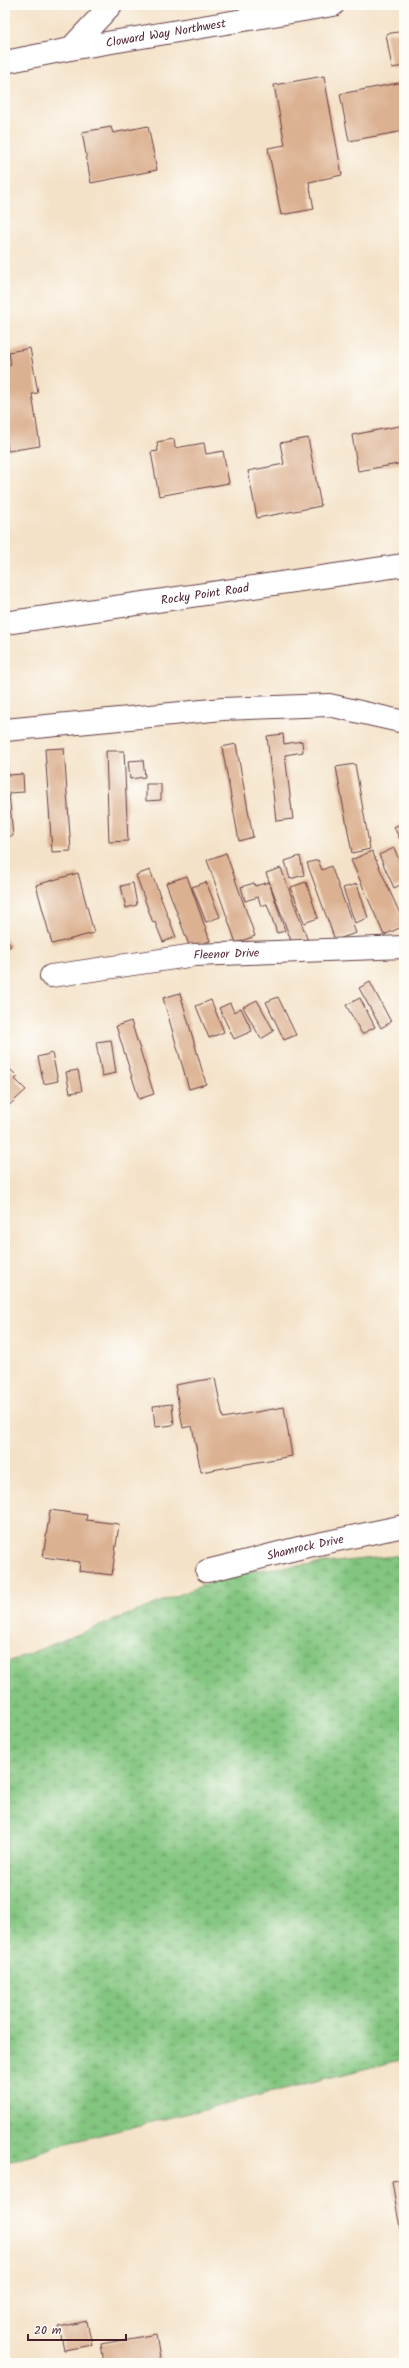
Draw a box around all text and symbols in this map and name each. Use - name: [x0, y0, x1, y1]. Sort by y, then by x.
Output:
- street label: Cloward Way Northwest: [104, 14, 227, 52]
- street label: Rocky Point Road: [160, 578, 251, 610]
- street label: Fleenor Drive: [193, 943, 260, 965]
- street label: Shamrock Drive: [265, 1529, 346, 1565]
- scale bar: [28, 2316, 126, 2342]
- text: 20 m: [34, 2321, 62, 2340]

